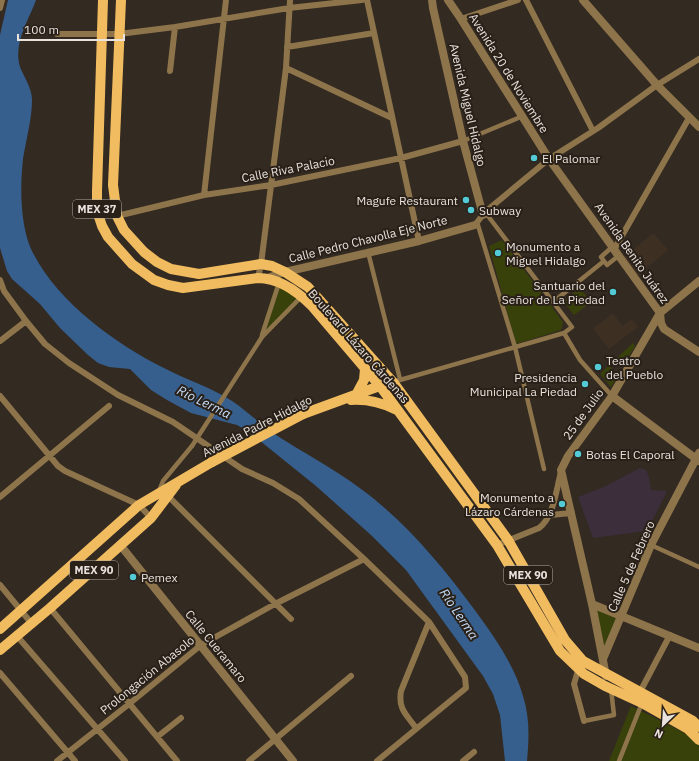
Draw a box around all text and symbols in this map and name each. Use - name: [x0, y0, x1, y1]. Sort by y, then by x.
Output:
- street label: Avenida 20 de Noviembre: [466, 10, 552, 136]
- scale bar: [18, 16, 124, 42]
- text: 100 m: [24, 22, 59, 37]
- street label: Avenida Miguel Hidalgo: [447, 42, 489, 168]
- place label: El Palomar: [542, 151, 601, 166]
- street label: Calle Riva Palacio: [240, 153, 336, 185]
- marker: El Palomar: [529, 153, 539, 163]
- place label: Magufe Restaurant: [356, 193, 458, 208]
- marker: Magufe Restaurant: [461, 195, 471, 205]
- road number: MEX 37: [73, 200, 121, 218]
- street label: Avenida Benito Juárez: [592, 200, 673, 307]
- place label: Subway: [479, 203, 521, 218]
- marker: Subway: [466, 205, 476, 215]
- street label: Calle Pedro Chavolla Eje Norte: [287, 212, 449, 266]
- place label: Monumento a Miguel Hidalgo: [506, 239, 586, 268]
- marker: Monumento a Miguel Hidalgo: [493, 248, 503, 258]
- place label: Santuario del Señor de La Piedad: [502, 278, 605, 307]
- street label: Boulevard Lázaro Cárdenas: [305, 286, 413, 406]
- marker: Santuario del Señor de La Piedad: [608, 287, 618, 297]
- place label: Teatro del Pueblo: [606, 353, 664, 382]
- marker: Teatro del Pueblo: [593, 362, 603, 372]
- place label: Presidencia Municipal La Piedad: [470, 370, 578, 399]
- marker: Presidencia Municipal La Piedad: [580, 379, 590, 389]
- water label: Río Lerma: [174, 382, 234, 422]
- street label: 25 de Julio: [559, 385, 607, 442]
- street label: Avenida Padre Hidalgo: [200, 392, 315, 460]
- place label: Botas El Caporal: [586, 447, 675, 462]
- marker: Botas El Caporal: [573, 449, 583, 459]
- place label: Monumento a Lázaro Cárdenas: [465, 490, 555, 519]
- marker: Monumento a Lázaro Cárdenas: [557, 499, 567, 509]
- street label: Calle 5 de Febrero: [604, 518, 658, 614]
- road number: MEX 90: [70, 561, 118, 579]
- road number: MEX 90: [504, 566, 552, 584]
- place label: Pemex: [141, 570, 178, 585]
- marker: Pemex: [128, 572, 138, 582]
- water label: Río Lerma: [436, 585, 482, 643]
- street label: Calle Cueramaro: [182, 607, 250, 686]
- street label: Prolongación Abasolo: [97, 632, 197, 718]
- north arrow: [643, 705, 683, 745]
- text: N: [652, 726, 665, 742]

